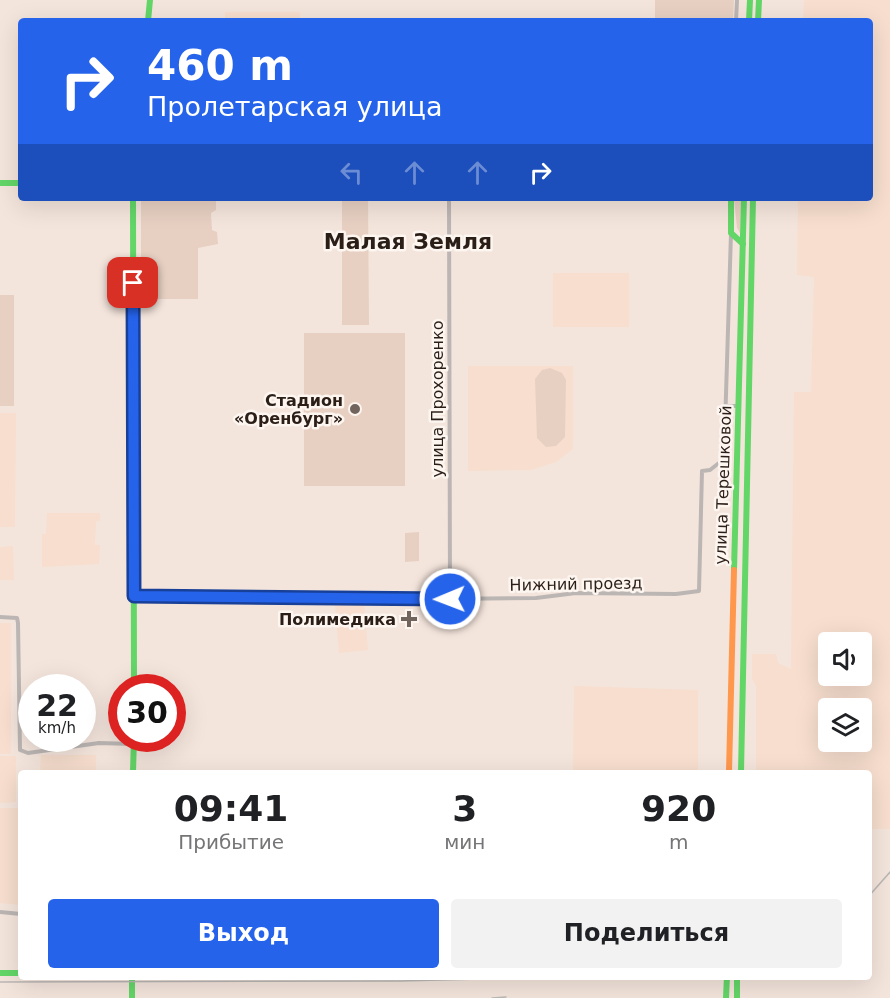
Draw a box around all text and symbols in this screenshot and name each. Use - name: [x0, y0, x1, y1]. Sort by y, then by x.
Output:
- text: 460 m: [147, 41, 293, 90]
- icon: right: [48, 42, 126, 120]
- text: Пролетарская улица: [147, 91, 442, 122]
- icon: left: [335, 156, 368, 189]
- icon: ahead: [398, 156, 431, 189]
- icon: ahead: [461, 156, 494, 189]
- icon: right: [524, 156, 557, 189]
- district label: Малая Земля: [324, 229, 492, 254]
- pin: [107, 257, 158, 308]
- icon: arrive: [116, 266, 149, 299]
- street label: улица Прохоренко: [428, 320, 447, 478]
- place label: Стадион «Оренбург»: [234, 391, 343, 428]
- marker: Стадион «Оренбург»: [348, 402, 362, 416]
- street label: улица Терешковой: [711, 405, 735, 565]
- position arrow: [418, 567, 482, 631]
- street label: Нижний проезд: [509, 573, 643, 595]
- place label: Полимедика: [279, 610, 396, 629]
- marker: Полимедика: [400, 610, 418, 628]
- map controls: [818, 632, 872, 752]
- button: sound: [818, 632, 872, 686]
- speed limit sign: 30: [108, 674, 186, 752]
- text: 22: [36, 688, 78, 723]
- button: layers: [818, 698, 872, 752]
- text: km/h: [38, 719, 76, 737]
- text: 09:41: [174, 788, 288, 829]
- text: 3: [452, 788, 477, 829]
- text: 920: [641, 788, 716, 829]
- text: Прибытие: [178, 830, 284, 854]
- text: мин: [444, 830, 485, 854]
- text: m: [669, 830, 688, 854]
- button: Выход: [48, 899, 439, 968]
- button: Поделиться: [451, 899, 842, 968]

